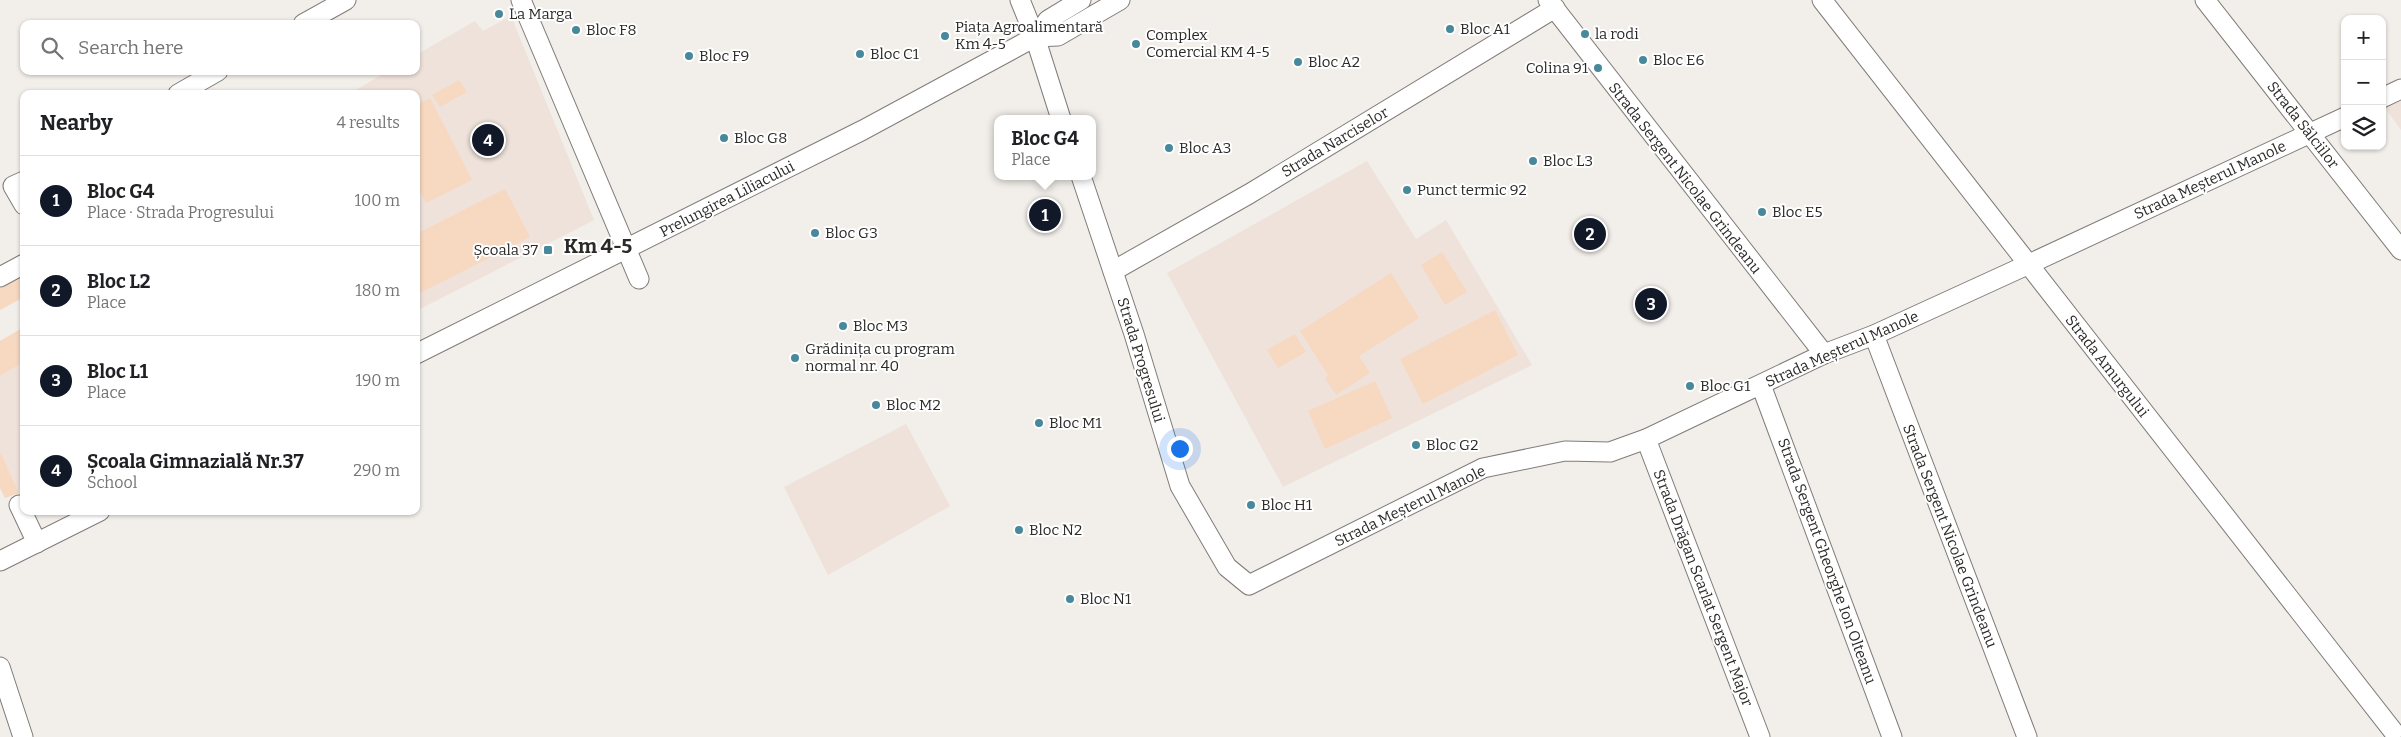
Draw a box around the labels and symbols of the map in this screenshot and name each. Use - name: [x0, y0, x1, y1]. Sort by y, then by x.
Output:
- place label: La Marga: [509, 5, 572, 23]
- marker: La Marga: [493, 8, 505, 20]
- place label: Piața Agroalimentară Km 4-5: [955, 18, 1103, 53]
- place label: Bloc A1: [1460, 20, 1510, 38]
- place label: Bloc F8: [586, 21, 637, 39]
- marker: Bloc A1: [1444, 23, 1456, 35]
- marker: Bloc F8: [570, 24, 582, 36]
- place label: la rodi: [1595, 25, 1639, 43]
- place label: Complex Comercial KM 4-5: [1146, 26, 1270, 61]
- marker: la rodi: [1579, 28, 1591, 40]
- marker: Piața Agroalimentară Km 4-5: [939, 30, 951, 42]
- marker: Complex Comercial KM 4-5: [1130, 38, 1142, 50]
- place label: Bloc C1: [870, 45, 919, 63]
- place label: Bloc F9: [699, 47, 749, 65]
- marker: Bloc C1: [854, 48, 866, 60]
- marker: Bloc F9: [683, 50, 695, 62]
- place label: Bloc E6: [1653, 51, 1704, 69]
- place label: Bloc A2: [1308, 53, 1360, 71]
- marker: Bloc E6: [1637, 54, 1649, 66]
- marker: Bloc A2: [1292, 56, 1304, 68]
- place label: Colina 91: [1526, 59, 1588, 77]
- marker: Colina 91: [1592, 62, 1604, 74]
- street label: Strada Sălciilor: [2263, 78, 2343, 172]
- street label: Strada Sergent Nicolae Grindeanu: [1605, 79, 1765, 277]
- street label: Strada Narciselor: [1278, 103, 1392, 181]
- pin: 4: [472, 121, 504, 159]
- place label: Bloc G8: [734, 129, 787, 147]
- marker: Bloc G8: [718, 132, 730, 144]
- street label: Strada Meșterul Manole: [2131, 137, 2289, 224]
- place label: Bloc A3: [1179, 139, 1231, 157]
- marker: Bloc A3: [1163, 142, 1175, 154]
- place label: Bloc L3: [1543, 152, 1593, 170]
- marker: Bloc L3: [1527, 155, 1539, 167]
- street label: Prelungirea Liliacului: [657, 157, 798, 241]
- place label: Punct termic 92: [1417, 181, 1527, 199]
- marker: Punct termic 92: [1401, 184, 1413, 196]
- pin: 1: [1029, 196, 1061, 234]
- place label: Bloc E5: [1772, 203, 1822, 221]
- marker: Bloc E5: [1756, 206, 1768, 218]
- pin: 2: [1574, 215, 1606, 253]
- place label: Bloc G3: [825, 224, 878, 242]
- marker: Bloc G3: [809, 227, 821, 239]
- district label: Km 4-5: [564, 234, 632, 258]
- place label: Școala 37: [474, 241, 538, 260]
- marker: Școala 37: [542, 244, 554, 256]
- pin: 3: [1635, 285, 1667, 323]
- street label: Strada Progresului: [1113, 295, 1169, 425]
- street label: Strada Meșterul Manole: [1763, 307, 1922, 392]
- street label: Strada Amurgului: [2062, 311, 2153, 421]
- place label: Bloc M3: [853, 317, 908, 335]
- marker: Bloc M3: [837, 320, 849, 332]
- place label: Grădinița cu program normal nr. 40: [805, 340, 955, 375]
- marker: Grădinița cu program normal nr. 40: [789, 352, 801, 364]
- place label: Bloc G1: [1700, 377, 1750, 395]
- marker: Bloc G1: [1684, 380, 1696, 392]
- place label: Bloc M2: [886, 396, 941, 414]
- marker: Bloc M2: [870, 399, 882, 411]
- place label: Bloc M1: [1049, 414, 1102, 432]
- marker: Bloc M1: [1033, 417, 1045, 429]
- street label: Strada Sergent Nicolae Grindeanu: [1899, 422, 2001, 650]
- your location: [1167, 436, 1193, 462]
- place label: Bloc G2: [1426, 436, 1478, 454]
- street label: Strada Sergent Gheorghe Ion Olteanu: [1774, 436, 1880, 686]
- marker: Bloc G2: [1410, 439, 1422, 451]
- street label: Strada Meșterul Manole: [1332, 462, 1489, 551]
- street label: Strada Drăgan Scarlat Sergent Major: [1649, 467, 1757, 709]
- place label: Bloc H1: [1261, 496, 1312, 514]
- marker: Bloc H1: [1245, 499, 1257, 511]
- place label: Bloc N2: [1029, 521, 1082, 539]
- marker: Bloc N2: [1013, 524, 1025, 536]
- place label: Bloc N1: [1080, 590, 1131, 608]
- marker: Bloc N1: [1064, 593, 1076, 605]

